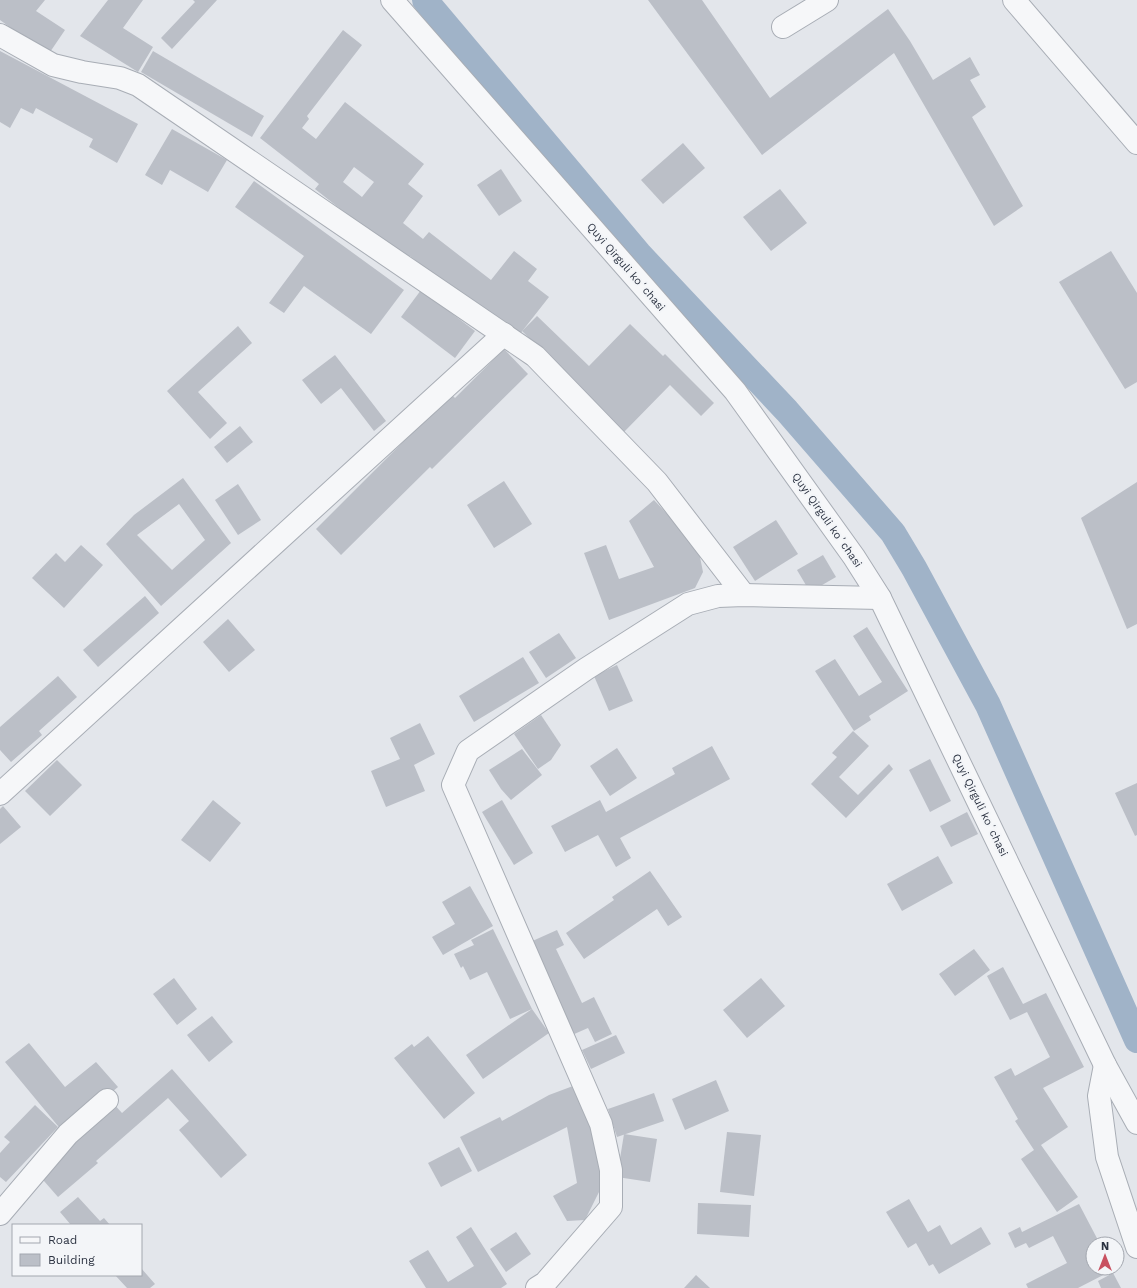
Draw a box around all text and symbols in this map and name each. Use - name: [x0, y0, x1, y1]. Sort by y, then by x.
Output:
- street label: Quyi Qirguli koʻchasi: [584, 220, 668, 314]
- street label: Quyi Qirguli koʻchasi: [789, 470, 865, 570]
- street label: Quyi Qirguli koʻchasi: [949, 752, 1011, 858]
- legend: [12, 1224, 142, 1276]
- text: Road: [48, 1233, 77, 1247]
- north arrow: [1085, 1236, 1125, 1276]
- text: N: [1101, 1240, 1109, 1253]
- text: Building: [48, 1253, 95, 1267]

